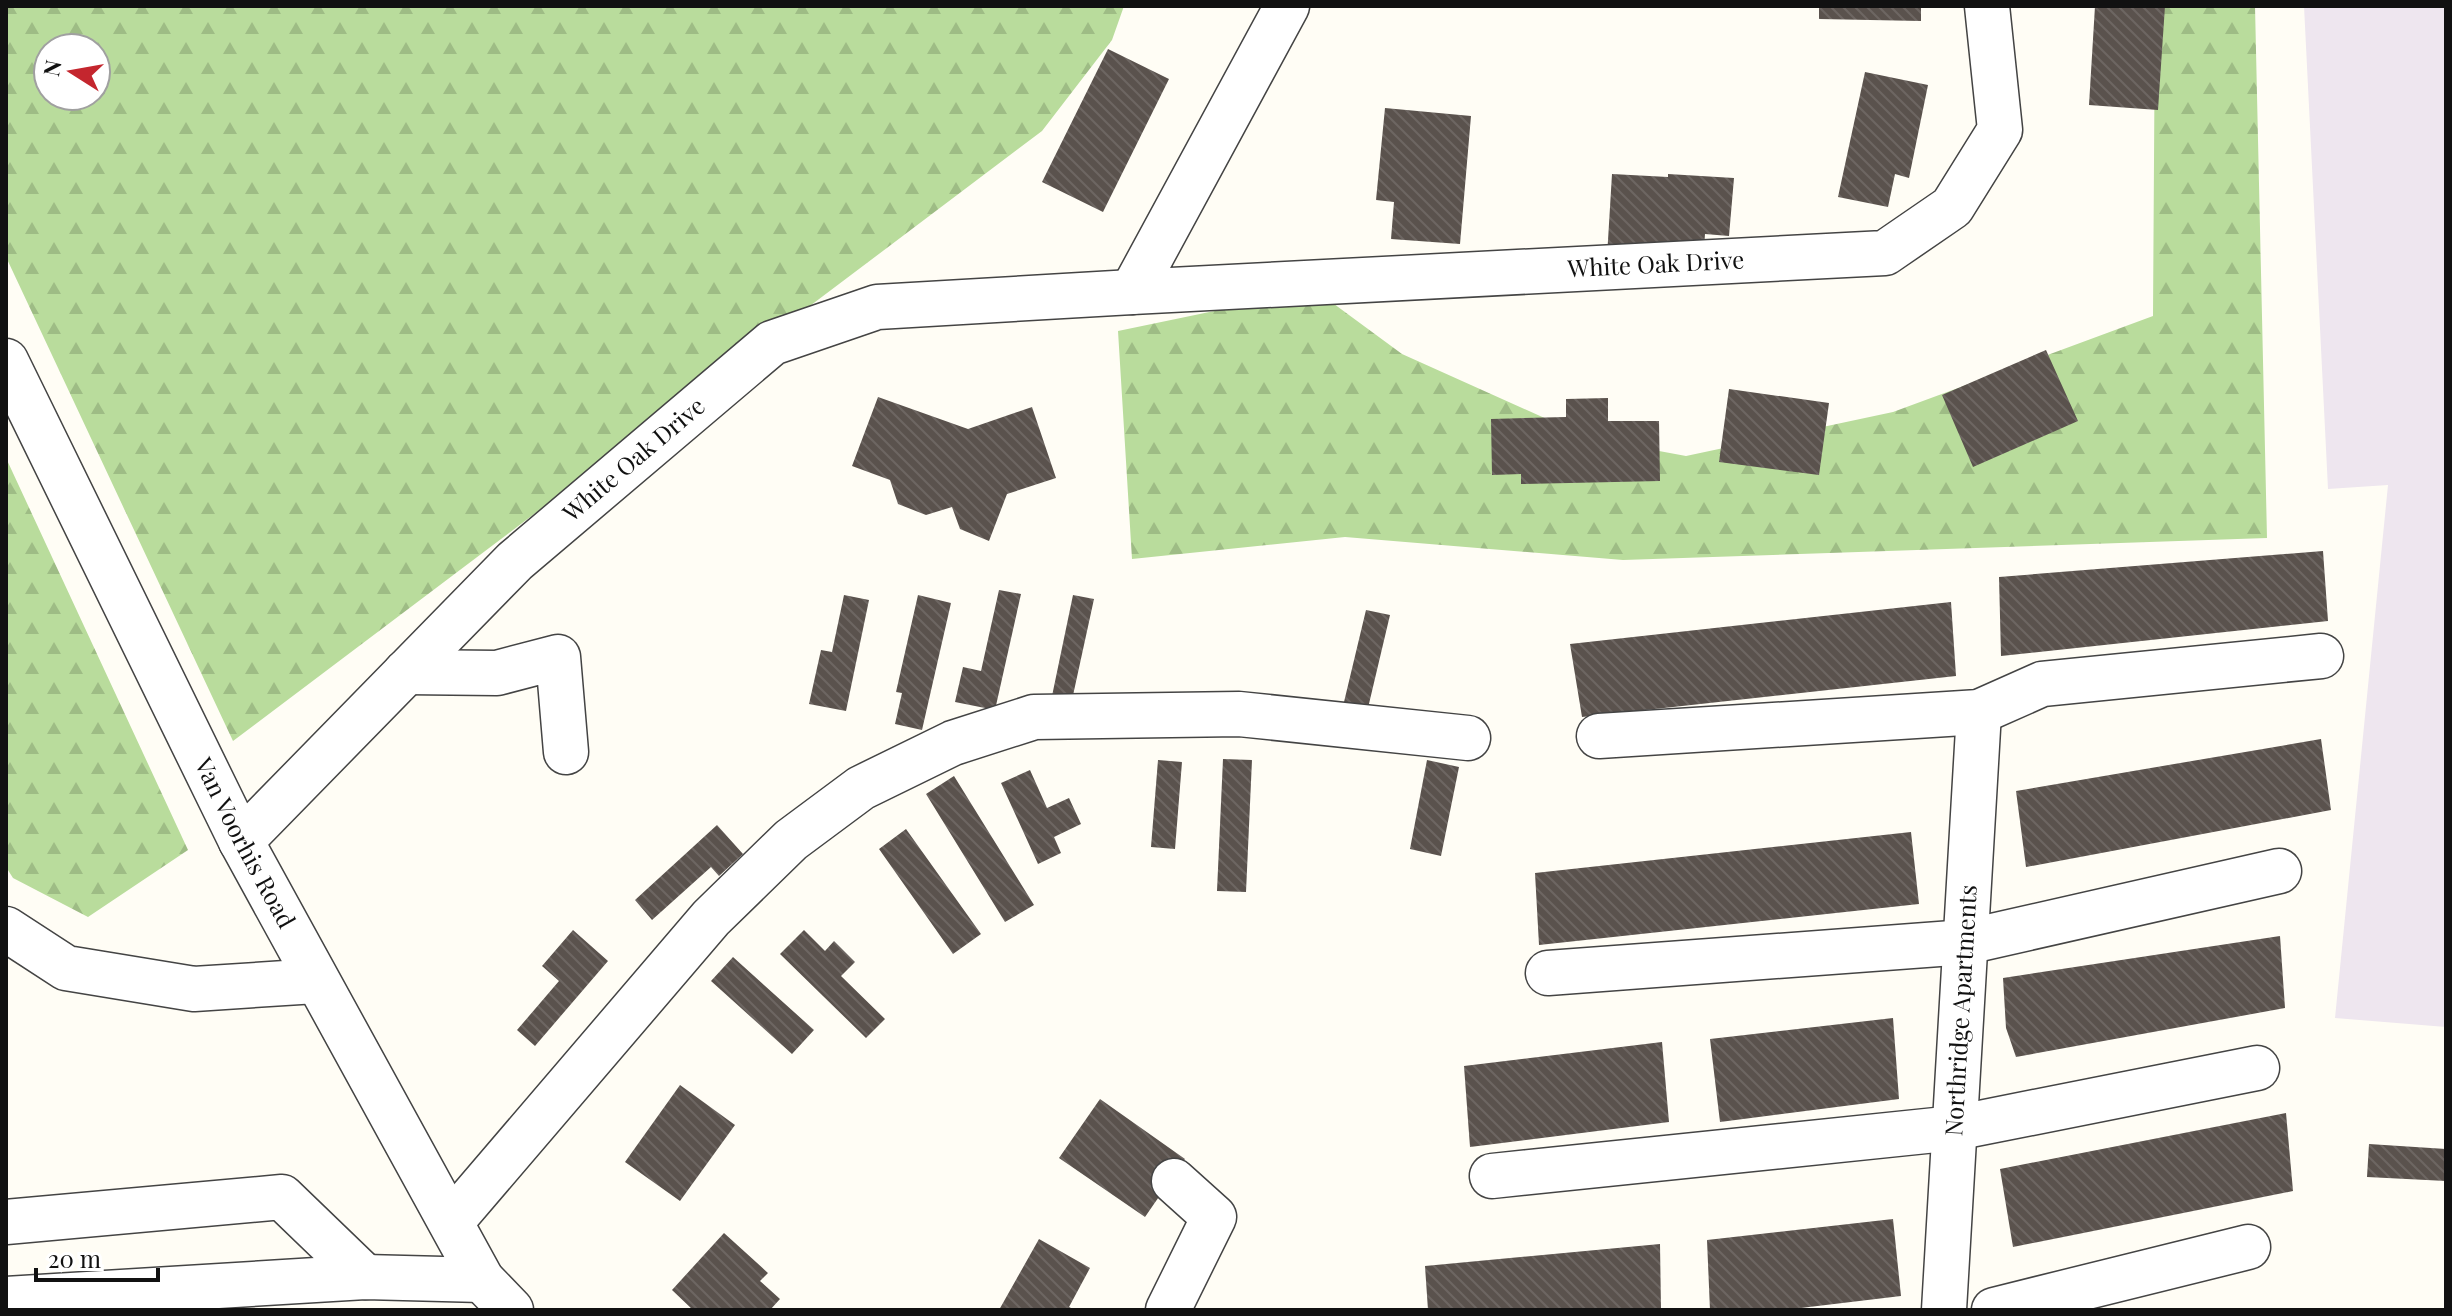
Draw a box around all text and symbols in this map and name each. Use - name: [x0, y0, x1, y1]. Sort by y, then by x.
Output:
- north arrow: [32, 32, 112, 112]
- text: N: [35, 57, 68, 79]
- street label: White Oak Drive: [1566, 242, 1745, 283]
- street label: White Oak Drive: [554, 389, 711, 528]
- street label: Van Voorhis Road: [188, 751, 304, 933]
- street label: Northridge Apartments: [1936, 884, 1983, 1137]
- scale bar: [36, 1232, 158, 1282]
- text: 20 m: [48, 1242, 101, 1274]

